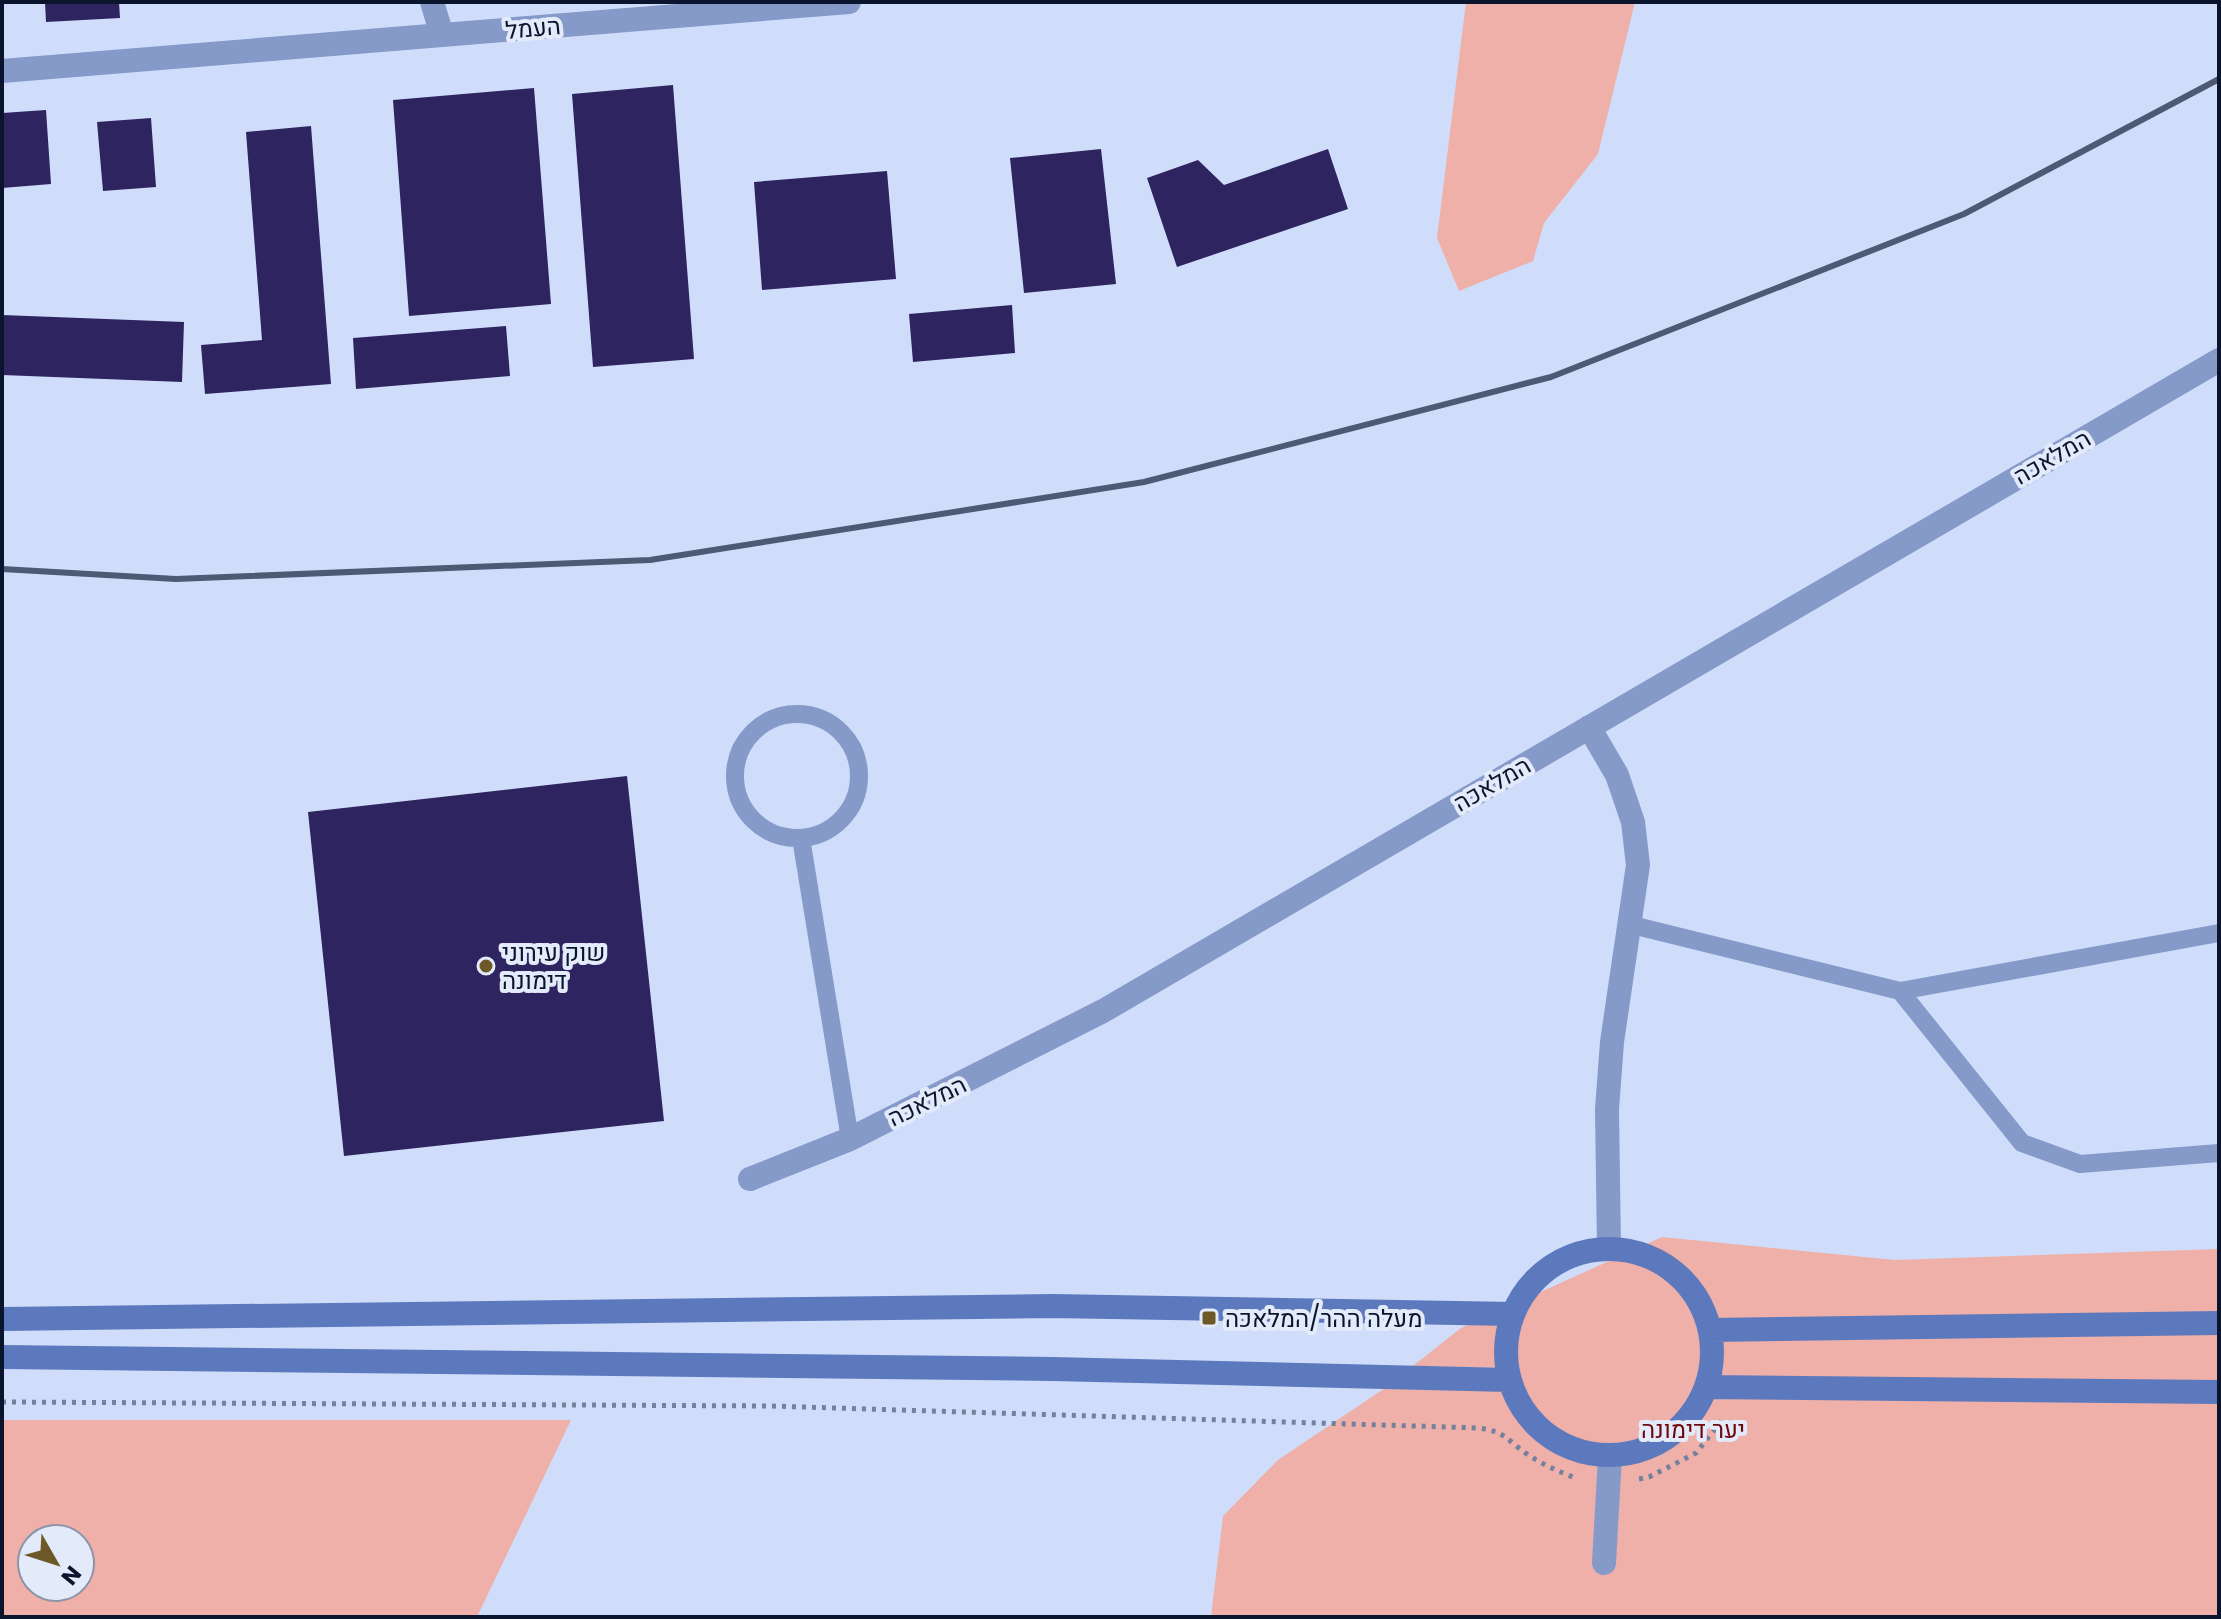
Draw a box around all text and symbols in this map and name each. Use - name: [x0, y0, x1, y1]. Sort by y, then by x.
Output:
- street label: העמל: [504, 9, 562, 47]
- street label: המלאכה: [2007, 422, 2097, 492]
- street label: המלאכה: [1447, 749, 1537, 819]
- place label: שוק עירוני דימונה: [502, 936, 605, 997]
- marker: שוק עירוני דימונה: [477, 957, 495, 975]
- street label: המלאכה: [882, 1068, 972, 1134]
- place label: מעלה ההר/המלאכה: [1225, 1302, 1422, 1335]
- marker: מעלה ההר/המלאכה: [1200, 1309, 1218, 1327]
- park label: יער דימונה: [1641, 1413, 1745, 1446]
- north arrow: [16, 1523, 96, 1603]
- text: N: [54, 1559, 88, 1591]

